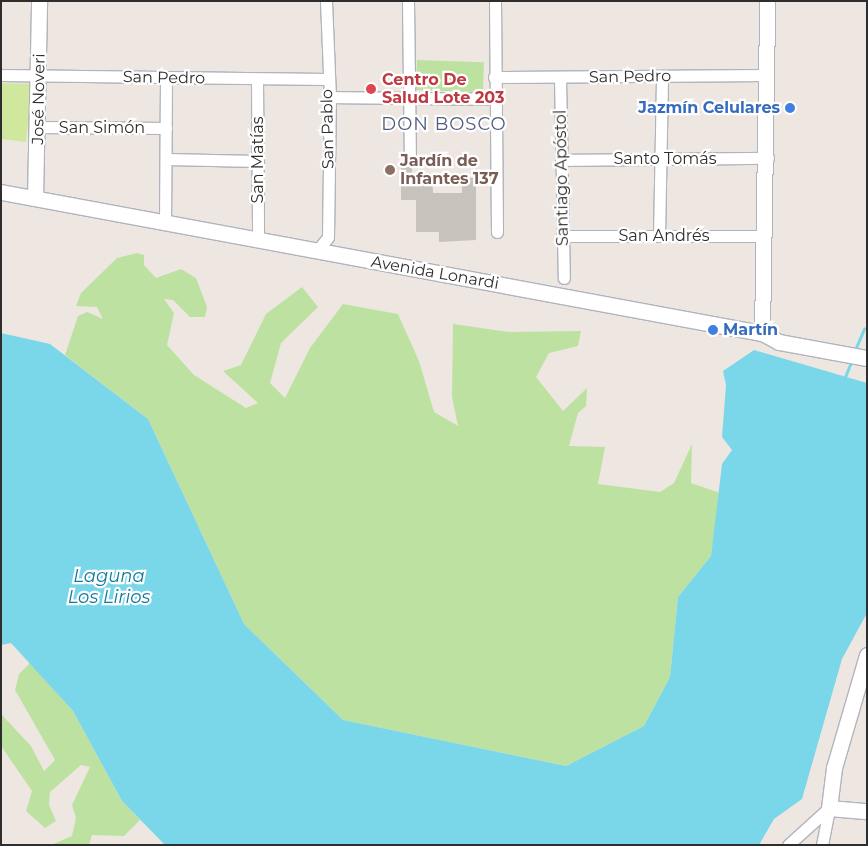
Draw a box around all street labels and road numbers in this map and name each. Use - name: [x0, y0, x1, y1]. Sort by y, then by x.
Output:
- street label: José Noveri: [29, 53, 49, 145]
- street label: San Pedro: [589, 67, 671, 87]
- street label: San Pedro: [123, 68, 205, 88]
- street label: San Pablo: [318, 89, 338, 169]
- street label: Santiago Apóstol: [551, 110, 573, 246]
- street label: San Matías: [248, 116, 268, 204]
- street label: San Simón: [59, 118, 145, 138]
- street label: Santo Tomás: [613, 149, 717, 169]
- street label: San Andrés: [618, 226, 710, 246]
- street label: Avenida Lonardi: [369, 252, 501, 294]

